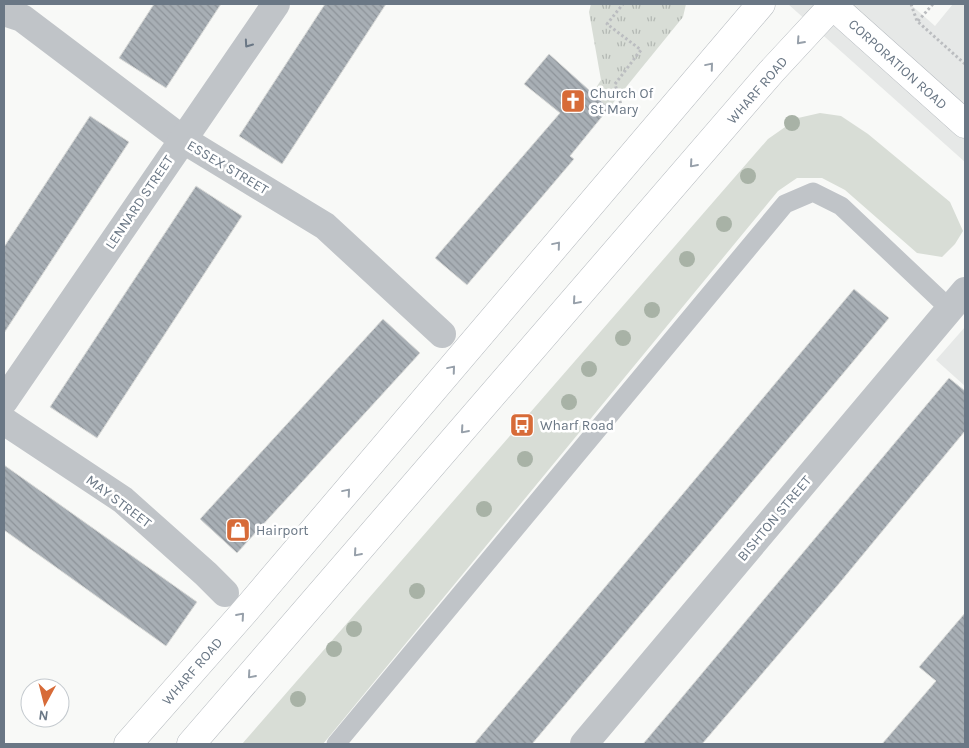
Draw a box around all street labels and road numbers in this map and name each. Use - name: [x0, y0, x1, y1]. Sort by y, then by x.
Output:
- street label: CORPORATION ROAD: [845, 16, 950, 113]
- street label: WHARF ROAD: [723, 53, 791, 128]
- street label: ESSEX STREET: [184, 137, 271, 198]
- street label: LENNARD STREET: [102, 152, 177, 252]
- street label: MAY STREET: [83, 471, 155, 531]
- street label: BISHTON STREET: [734, 472, 815, 564]
- street label: WHARF ROAD: [158, 634, 226, 709]

